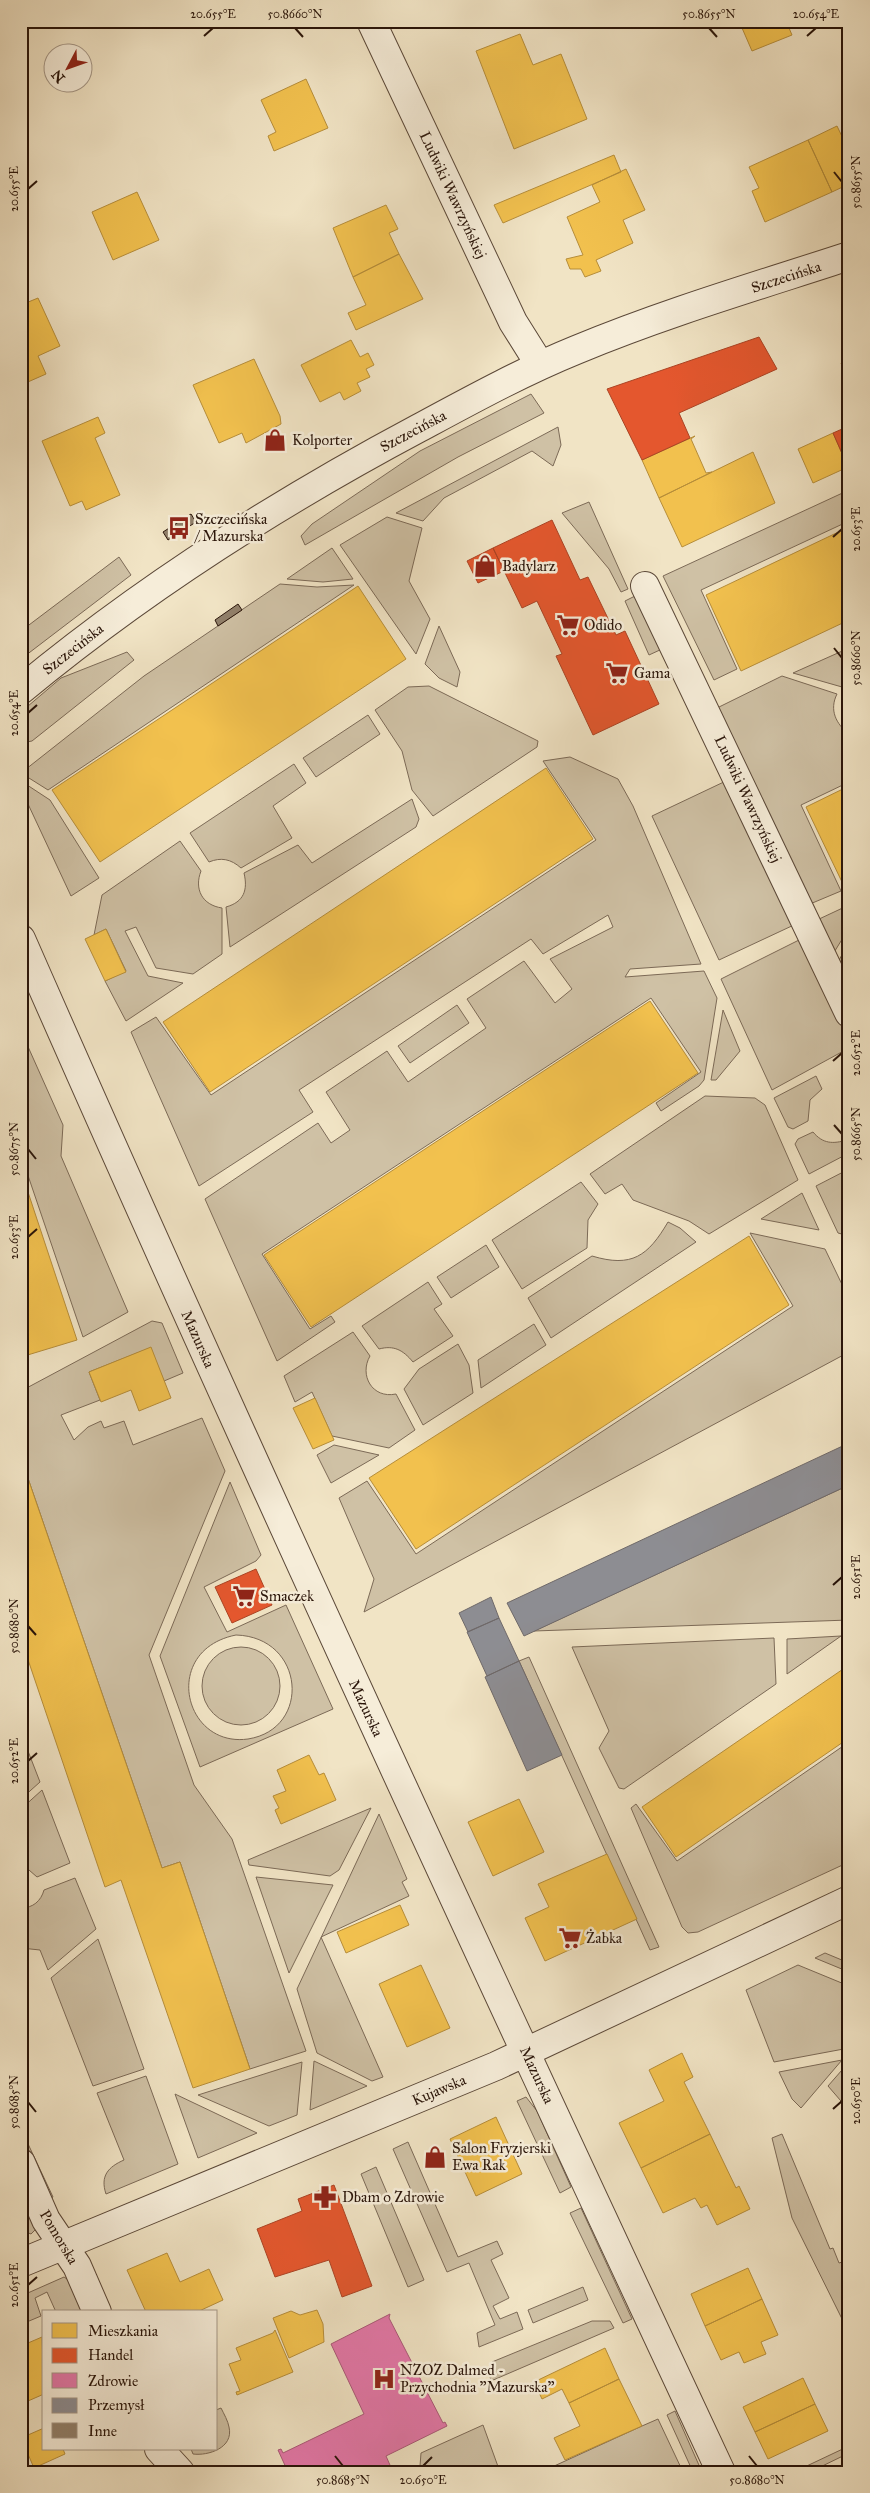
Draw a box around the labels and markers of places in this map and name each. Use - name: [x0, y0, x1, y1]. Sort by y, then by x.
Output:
- shop icon: Kolporter: [262, 427, 288, 453]
- place label: Kolporter: [292, 431, 352, 449]
- place label: Szczecińska / Mazurska: [194, 510, 268, 545]
- bus stop icon: Szczecińska / Mazurska: [166, 515, 192, 541]
- shop icon: Badylarz: [472, 553, 498, 579]
- place label: Badylarz: [502, 557, 556, 575]
- supermarket icon: Odido: [555, 612, 581, 638]
- place label: Odido: [584, 616, 623, 634]
- supermarket icon: Gama: [604, 660, 630, 686]
- place label: Gama: [634, 664, 671, 682]
- supermarket icon: Smaczek: [231, 1583, 257, 1609]
- place label: Smaczek: [260, 1587, 314, 1605]
- supermarket icon: Żabka: [557, 1925, 583, 1951]
- place label: Żabka: [586, 1929, 623, 1947]
- place label: Salon Fryzjerski Ewa Rak: [452, 2139, 551, 2174]
- shop icon: Salon Fryzjerski Ewa Rak: [422, 2144, 448, 2170]
- pharmacy icon: Dbam o Zdrowie: [312, 2184, 338, 2210]
- place label: Dbam o Zdrowie: [342, 2188, 444, 2206]
- place label: NZOZ Dalmed - Przychodnia "Mazurska": [400, 2361, 555, 2396]
- hospital icon: NZOZ Dalmed - Przychodnia "Mazurska": [371, 2366, 397, 2392]

